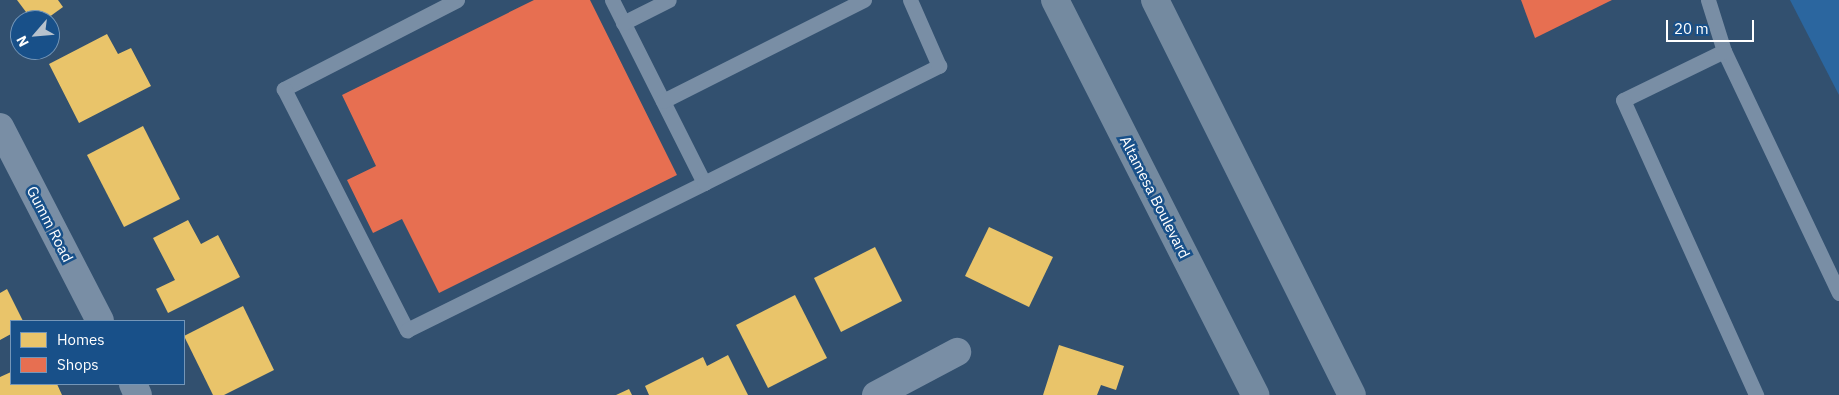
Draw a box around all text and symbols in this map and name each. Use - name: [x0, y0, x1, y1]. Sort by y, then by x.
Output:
- north arrow: [10, 10, 60, 60]
- scale bar: [1669, 10, 1756, 42]
- text: 20 m: [1674, 19, 1709, 38]
- text: N: [12, 33, 33, 50]
- street label: Altamesa Boulevard: [1116, 133, 1194, 261]
- street label: Gumm Road: [23, 183, 77, 265]
- legend: [10, 320, 185, 385]
- text: Homes: [57, 330, 105, 349]
- text: Shops: [57, 355, 99, 374]

